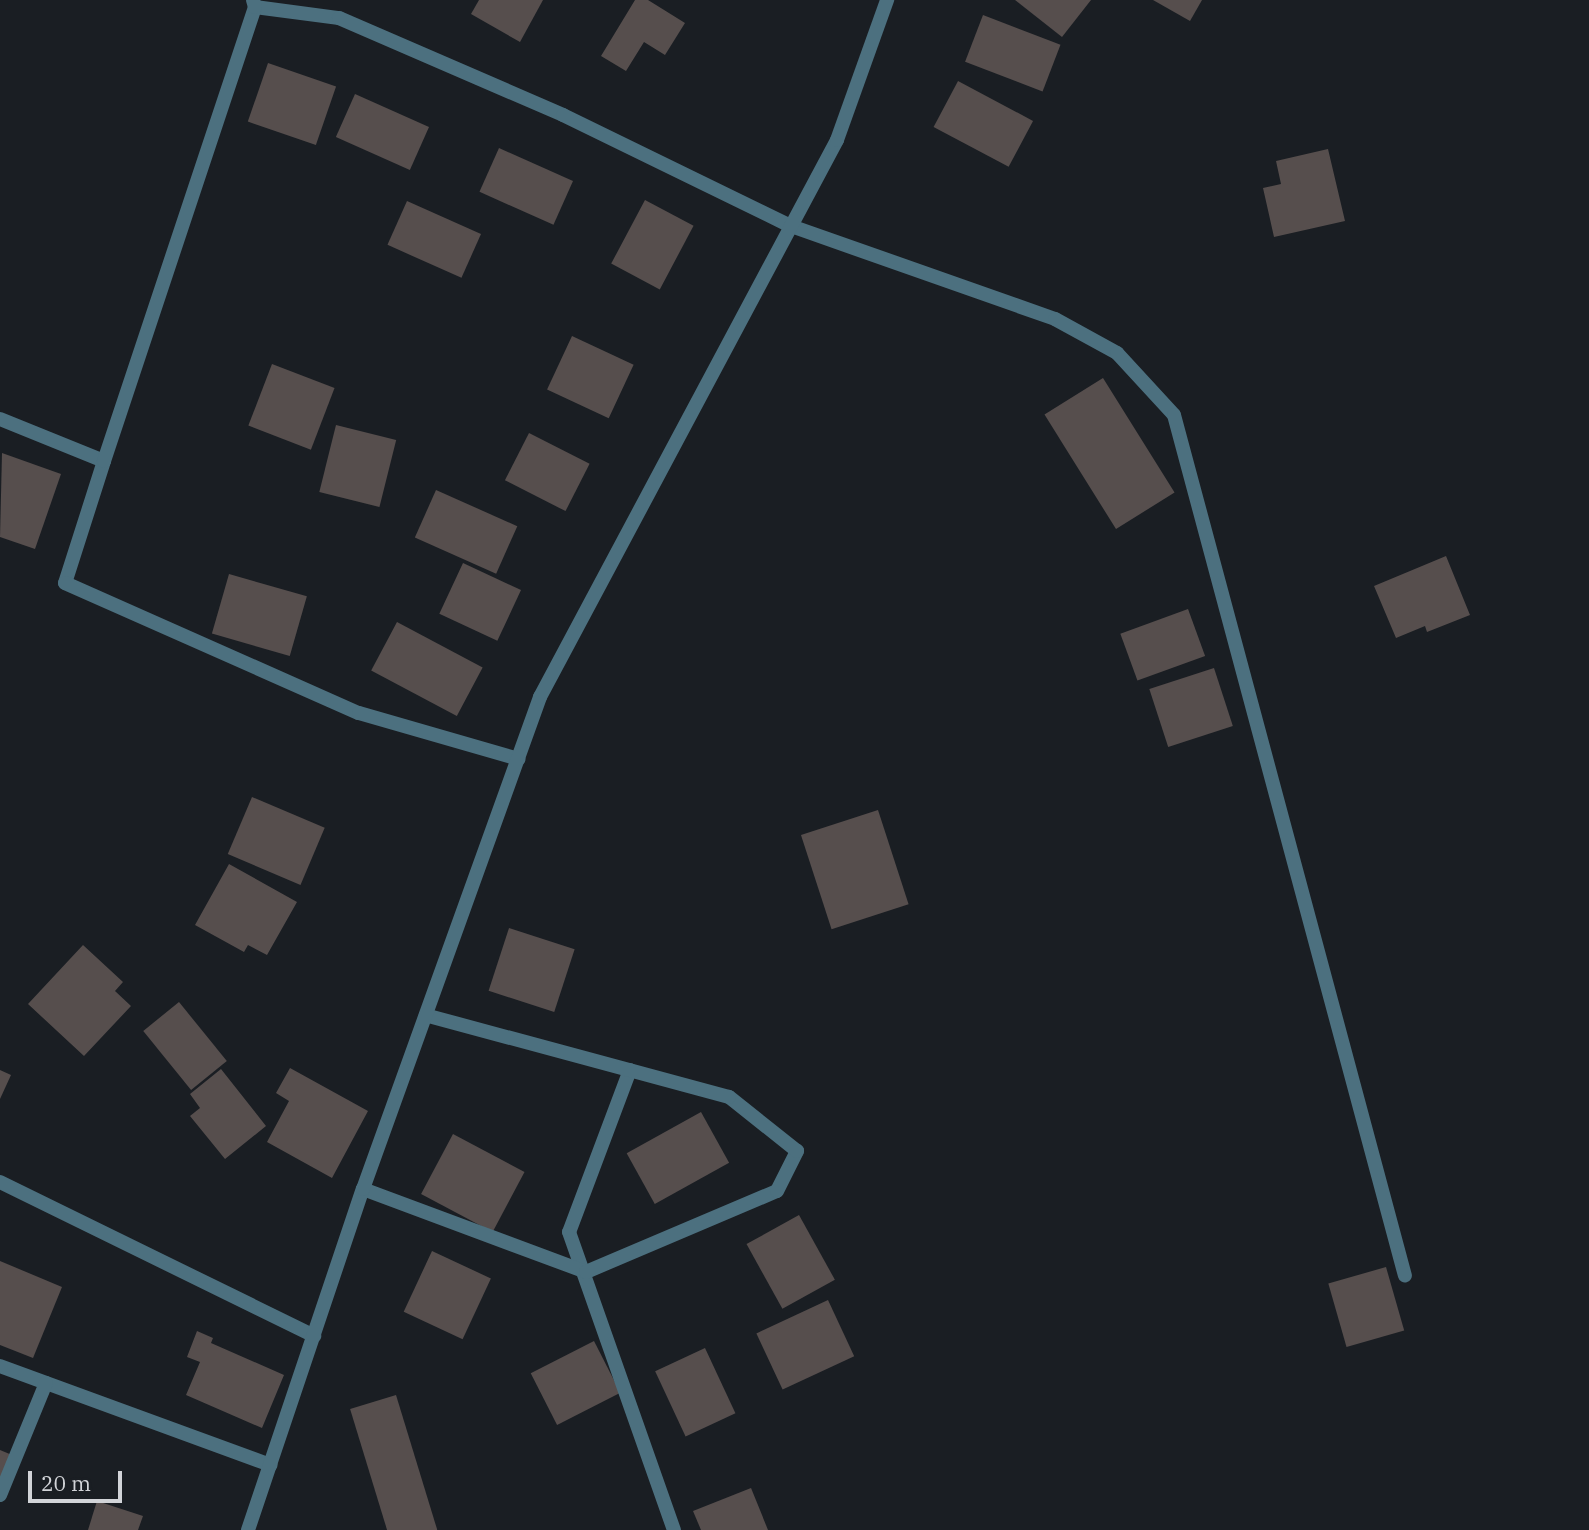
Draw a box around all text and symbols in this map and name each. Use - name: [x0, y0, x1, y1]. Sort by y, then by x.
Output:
- scale bar: [32, 1456, 126, 1500]
- text: 20 m: [41, 1469, 91, 1497]

